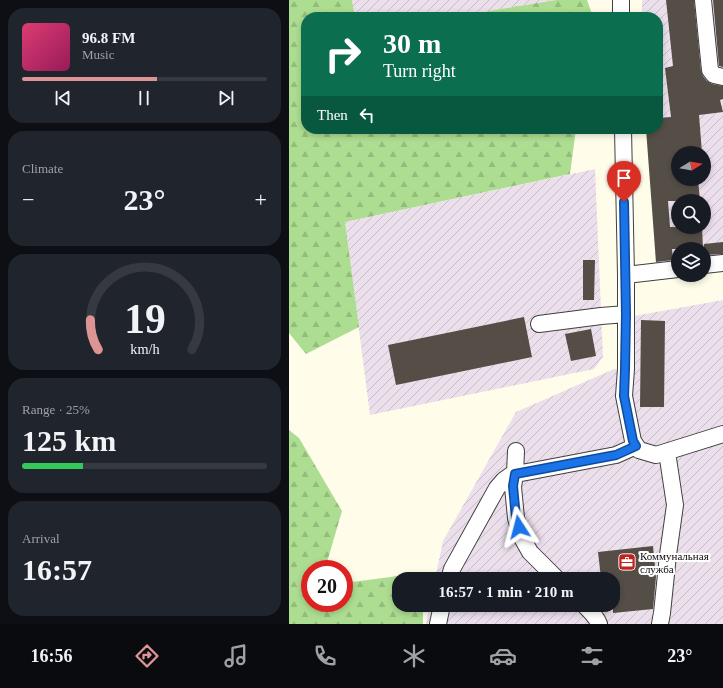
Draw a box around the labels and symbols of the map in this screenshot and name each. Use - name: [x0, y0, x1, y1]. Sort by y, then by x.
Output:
- north arrow: [671, 146, 711, 186]
- pin: [607, 161, 641, 202]
- position arrow: [498, 506, 540, 548]
- place label: Коммунальная служба: [640, 550, 709, 575]
- office icon: Коммунальная служба: [617, 552, 637, 572]
- speed limit sign: 20: [301, 560, 353, 612]

